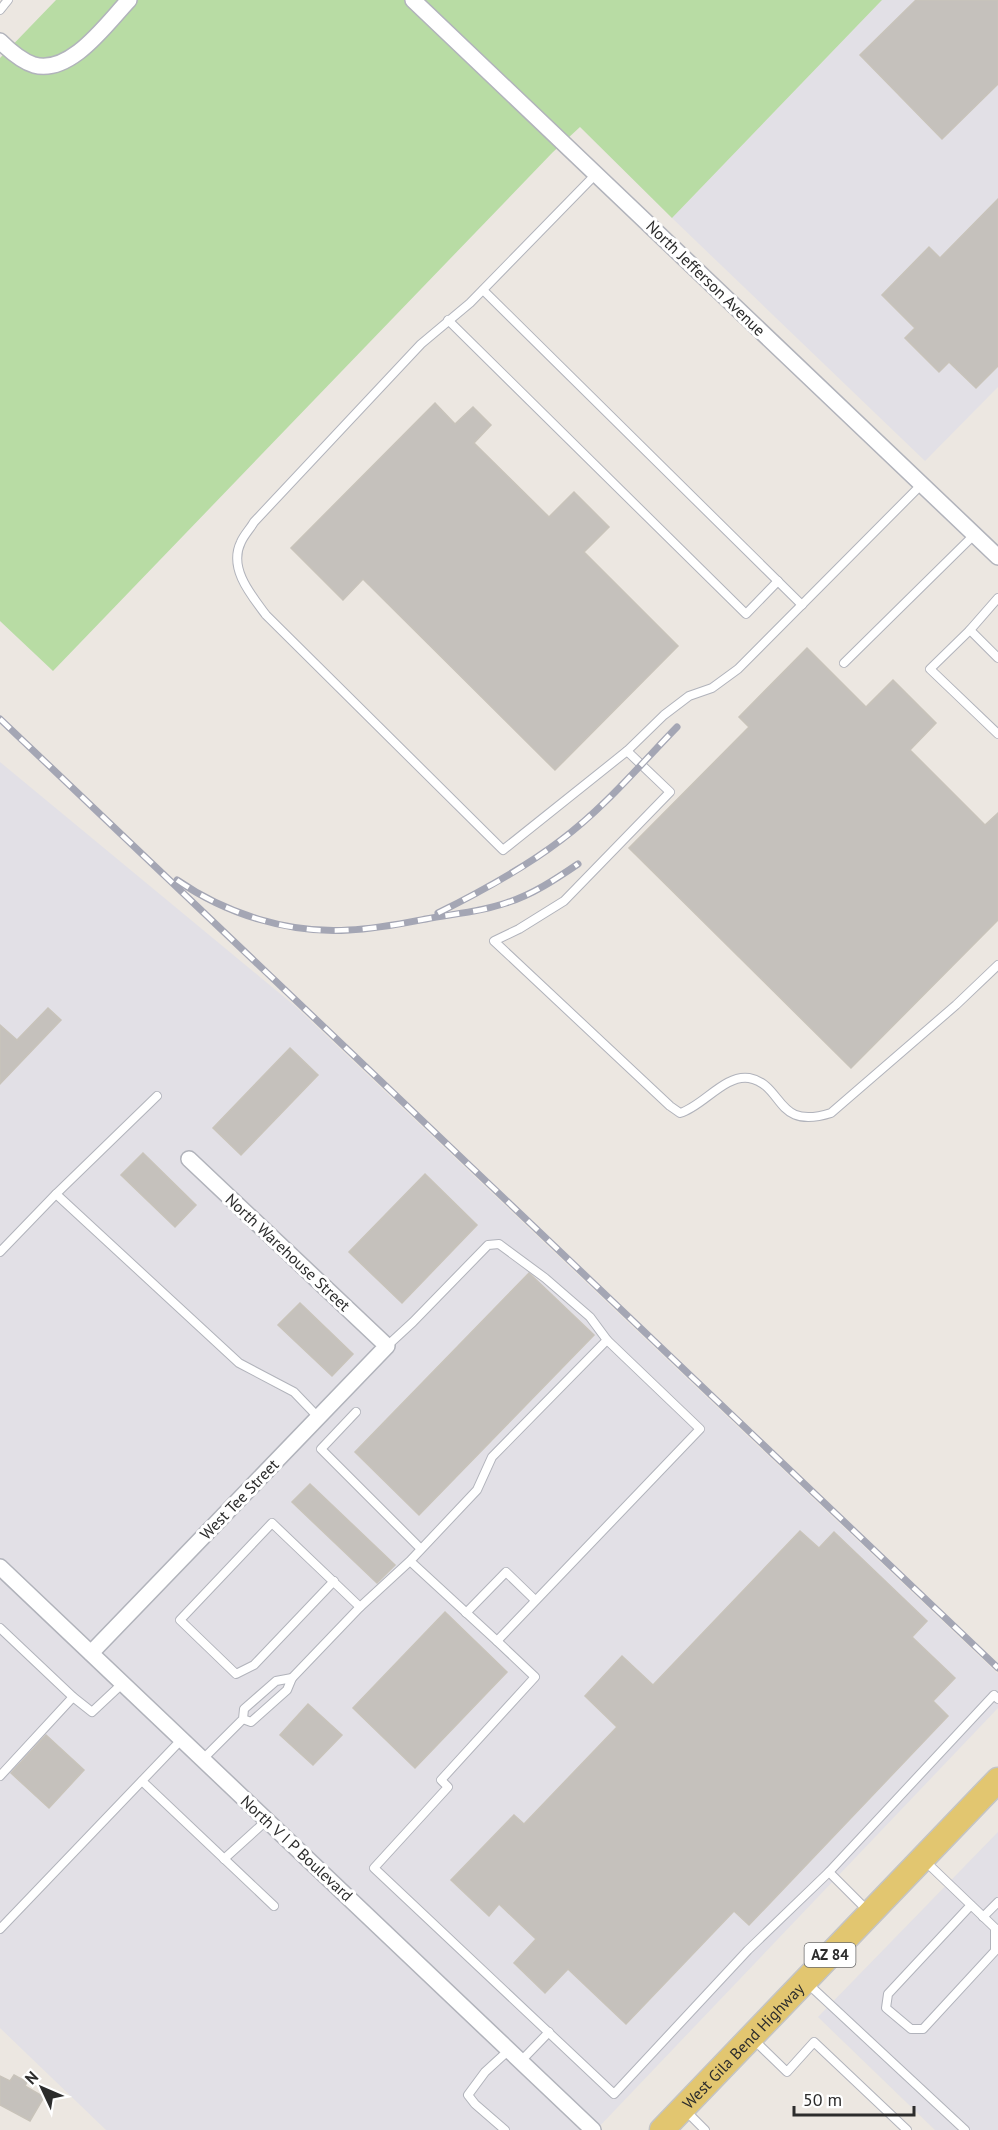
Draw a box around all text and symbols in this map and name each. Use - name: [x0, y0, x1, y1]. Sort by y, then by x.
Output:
- street label: North Jefferson Avenue: [642, 216, 770, 340]
- street label: North Warehouse Street: [221, 1189, 355, 1315]
- street label: West Tee Street: [195, 1454, 283, 1544]
- street label: North V I P Boulevard: [237, 1791, 357, 1905]
- road number: AZ 84: [804, 1943, 856, 1967]
- street label: West Gila Bend Highway: [678, 1978, 808, 2113]
- north arrow: [12, 2058, 72, 2118]
- text: N: [20, 2067, 42, 2088]
- scale bar: [794, 2079, 914, 2117]
- text: 50 m: [803, 2088, 842, 2111]

